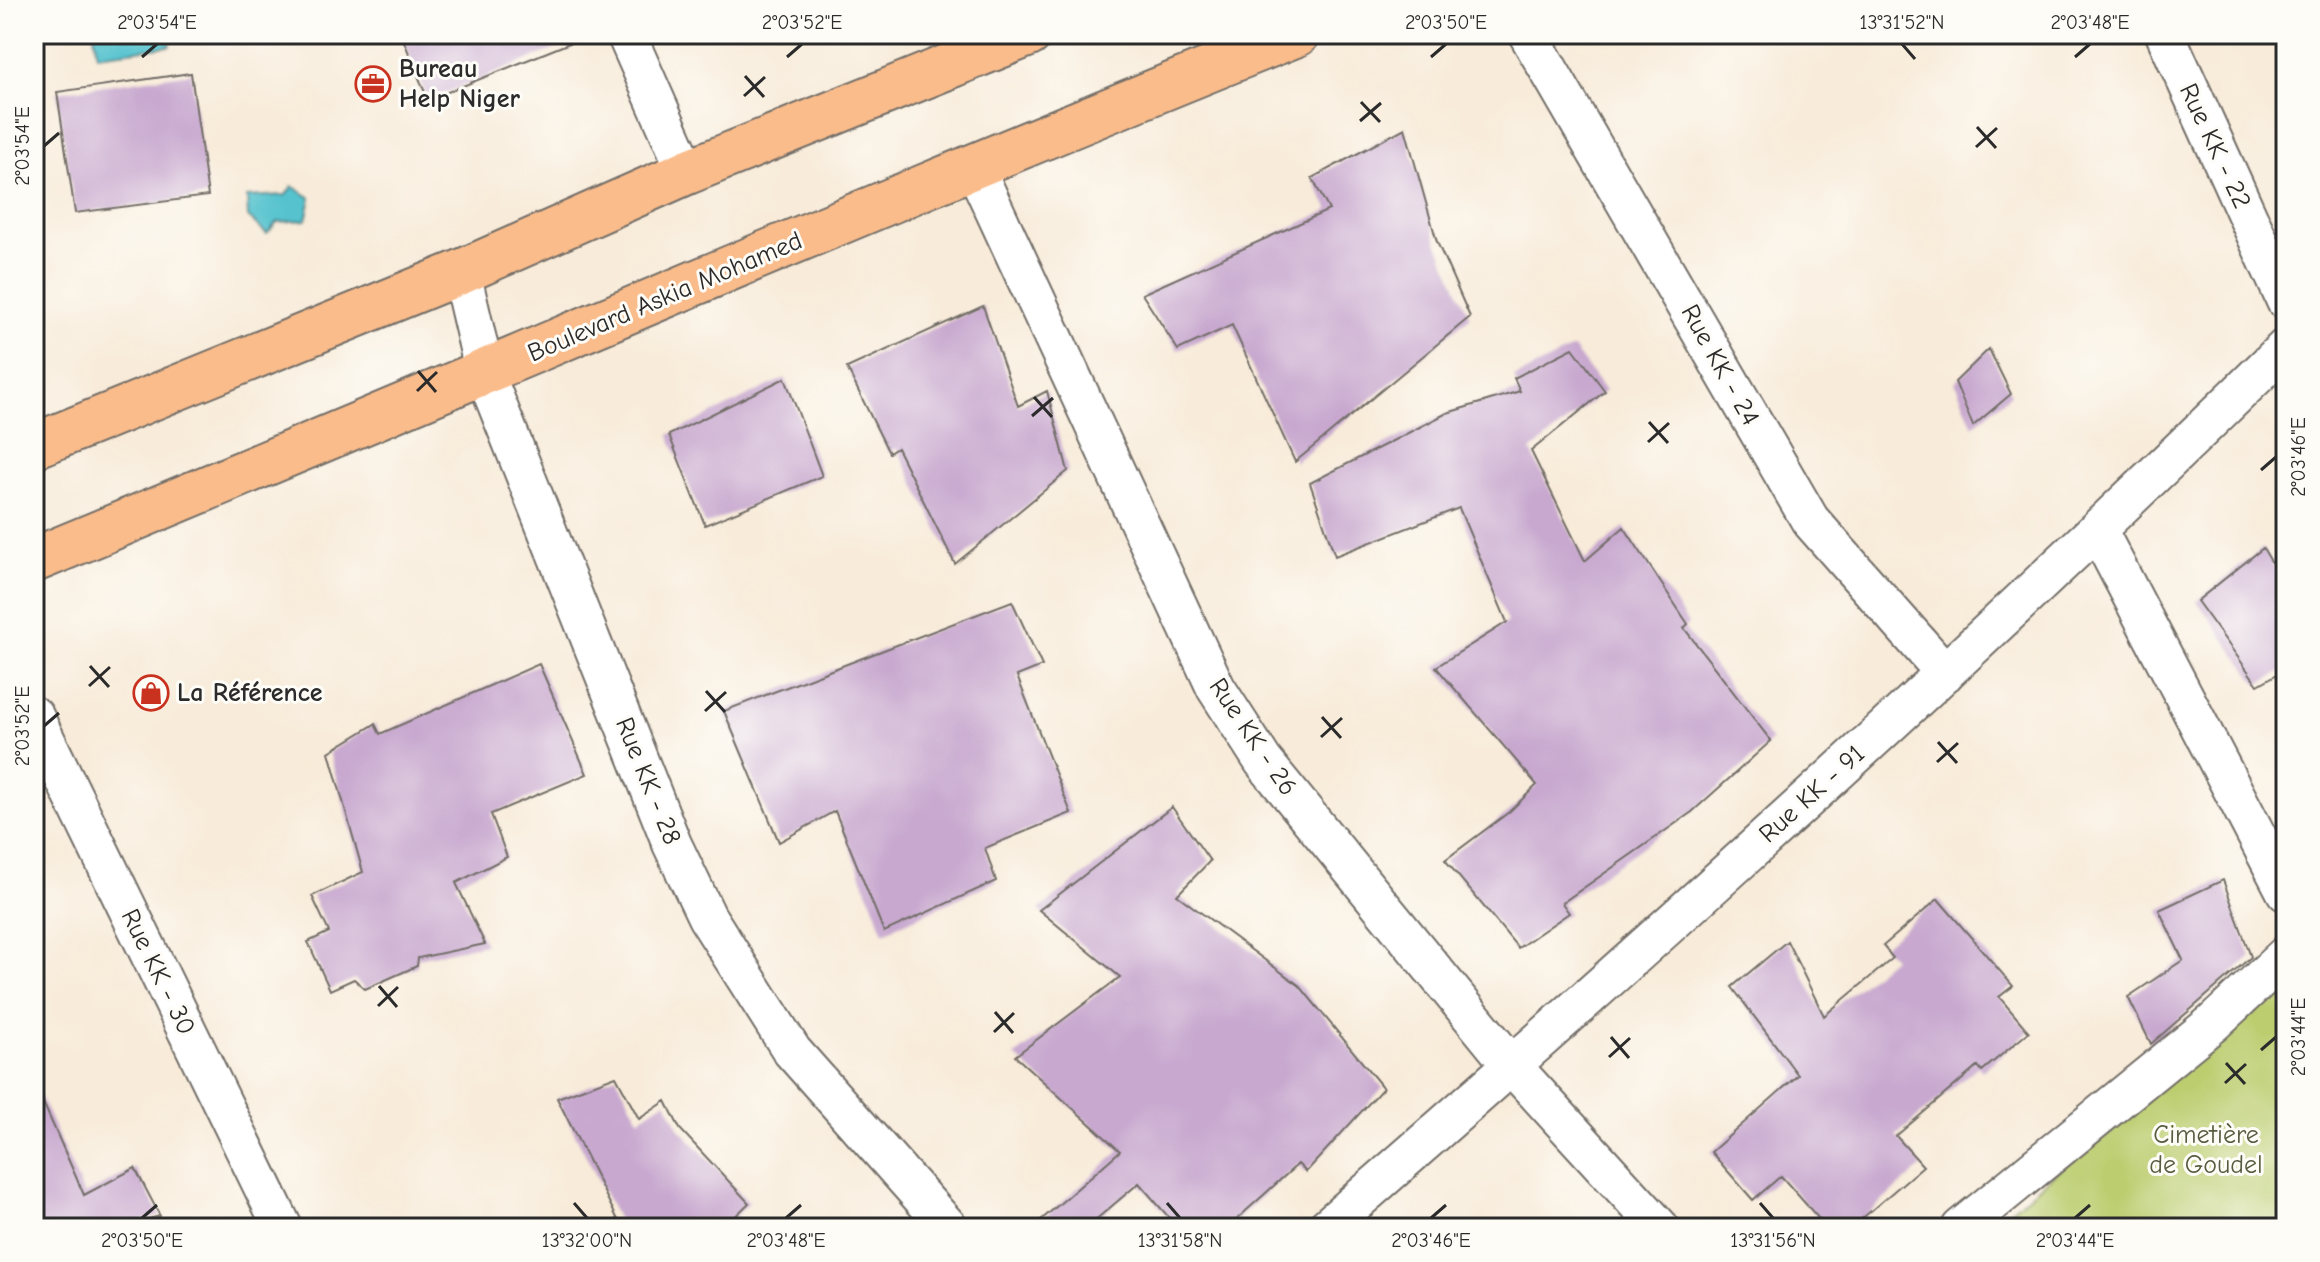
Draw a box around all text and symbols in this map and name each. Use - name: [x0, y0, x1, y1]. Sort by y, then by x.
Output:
- text: 2°03'54"E: [117, 11, 197, 34]
- text: 2°03'52"E: [762, 11, 842, 34]
- text: 2°03'50"E: [1405, 11, 1487, 34]
- text: 13°31'52"N: [1860, 11, 1944, 34]
- text: 2°03'48"E: [2050, 11, 2130, 34]
- place label: Bureau Help Niger: [399, 54, 521, 114]
- office icon: Bureau Help Niger: [354, 65, 392, 103]
- street label: Rue KK - 22: [2173, 79, 2257, 213]
- text: 2°03'54"E: [11, 106, 34, 186]
- street label: Boulevard Askia Mohamed: [523, 225, 807, 369]
- street label: Rue KK - 24: [1675, 299, 1765, 431]
- text: 2°03'46"E: [2287, 417, 2310, 497]
- street label: Rue KK - 26: [1203, 673, 1303, 801]
- shop icon: La Référence: [132, 674, 170, 712]
- place label: La Référence: [177, 678, 323, 708]
- text: 2°03'52"E: [11, 686, 34, 766]
- street label: Rue KK - 28: [609, 713, 687, 849]
- street label: Rue KK - 91: [1753, 739, 1871, 849]
- street label: Rue KK - 30: [115, 904, 201, 1040]
- text: 2°03'44"E: [2287, 998, 2310, 1076]
- park label: Cimetière de Goudel: [2149, 1120, 2263, 1180]
- text: 2°03'50"E: [101, 1229, 183, 1252]
- text: 13°32'00"N: [542, 1229, 632, 1252]
- text: 2°03'48"E: [746, 1229, 826, 1252]
- text: 13°31'58"N: [1138, 1229, 1222, 1252]
- text: 2°03'46"E: [1391, 1229, 1471, 1252]
- text: 13°31'56"N: [1730, 1229, 1816, 1252]
- text: 2°03'44"E: [2036, 1229, 2114, 1252]

